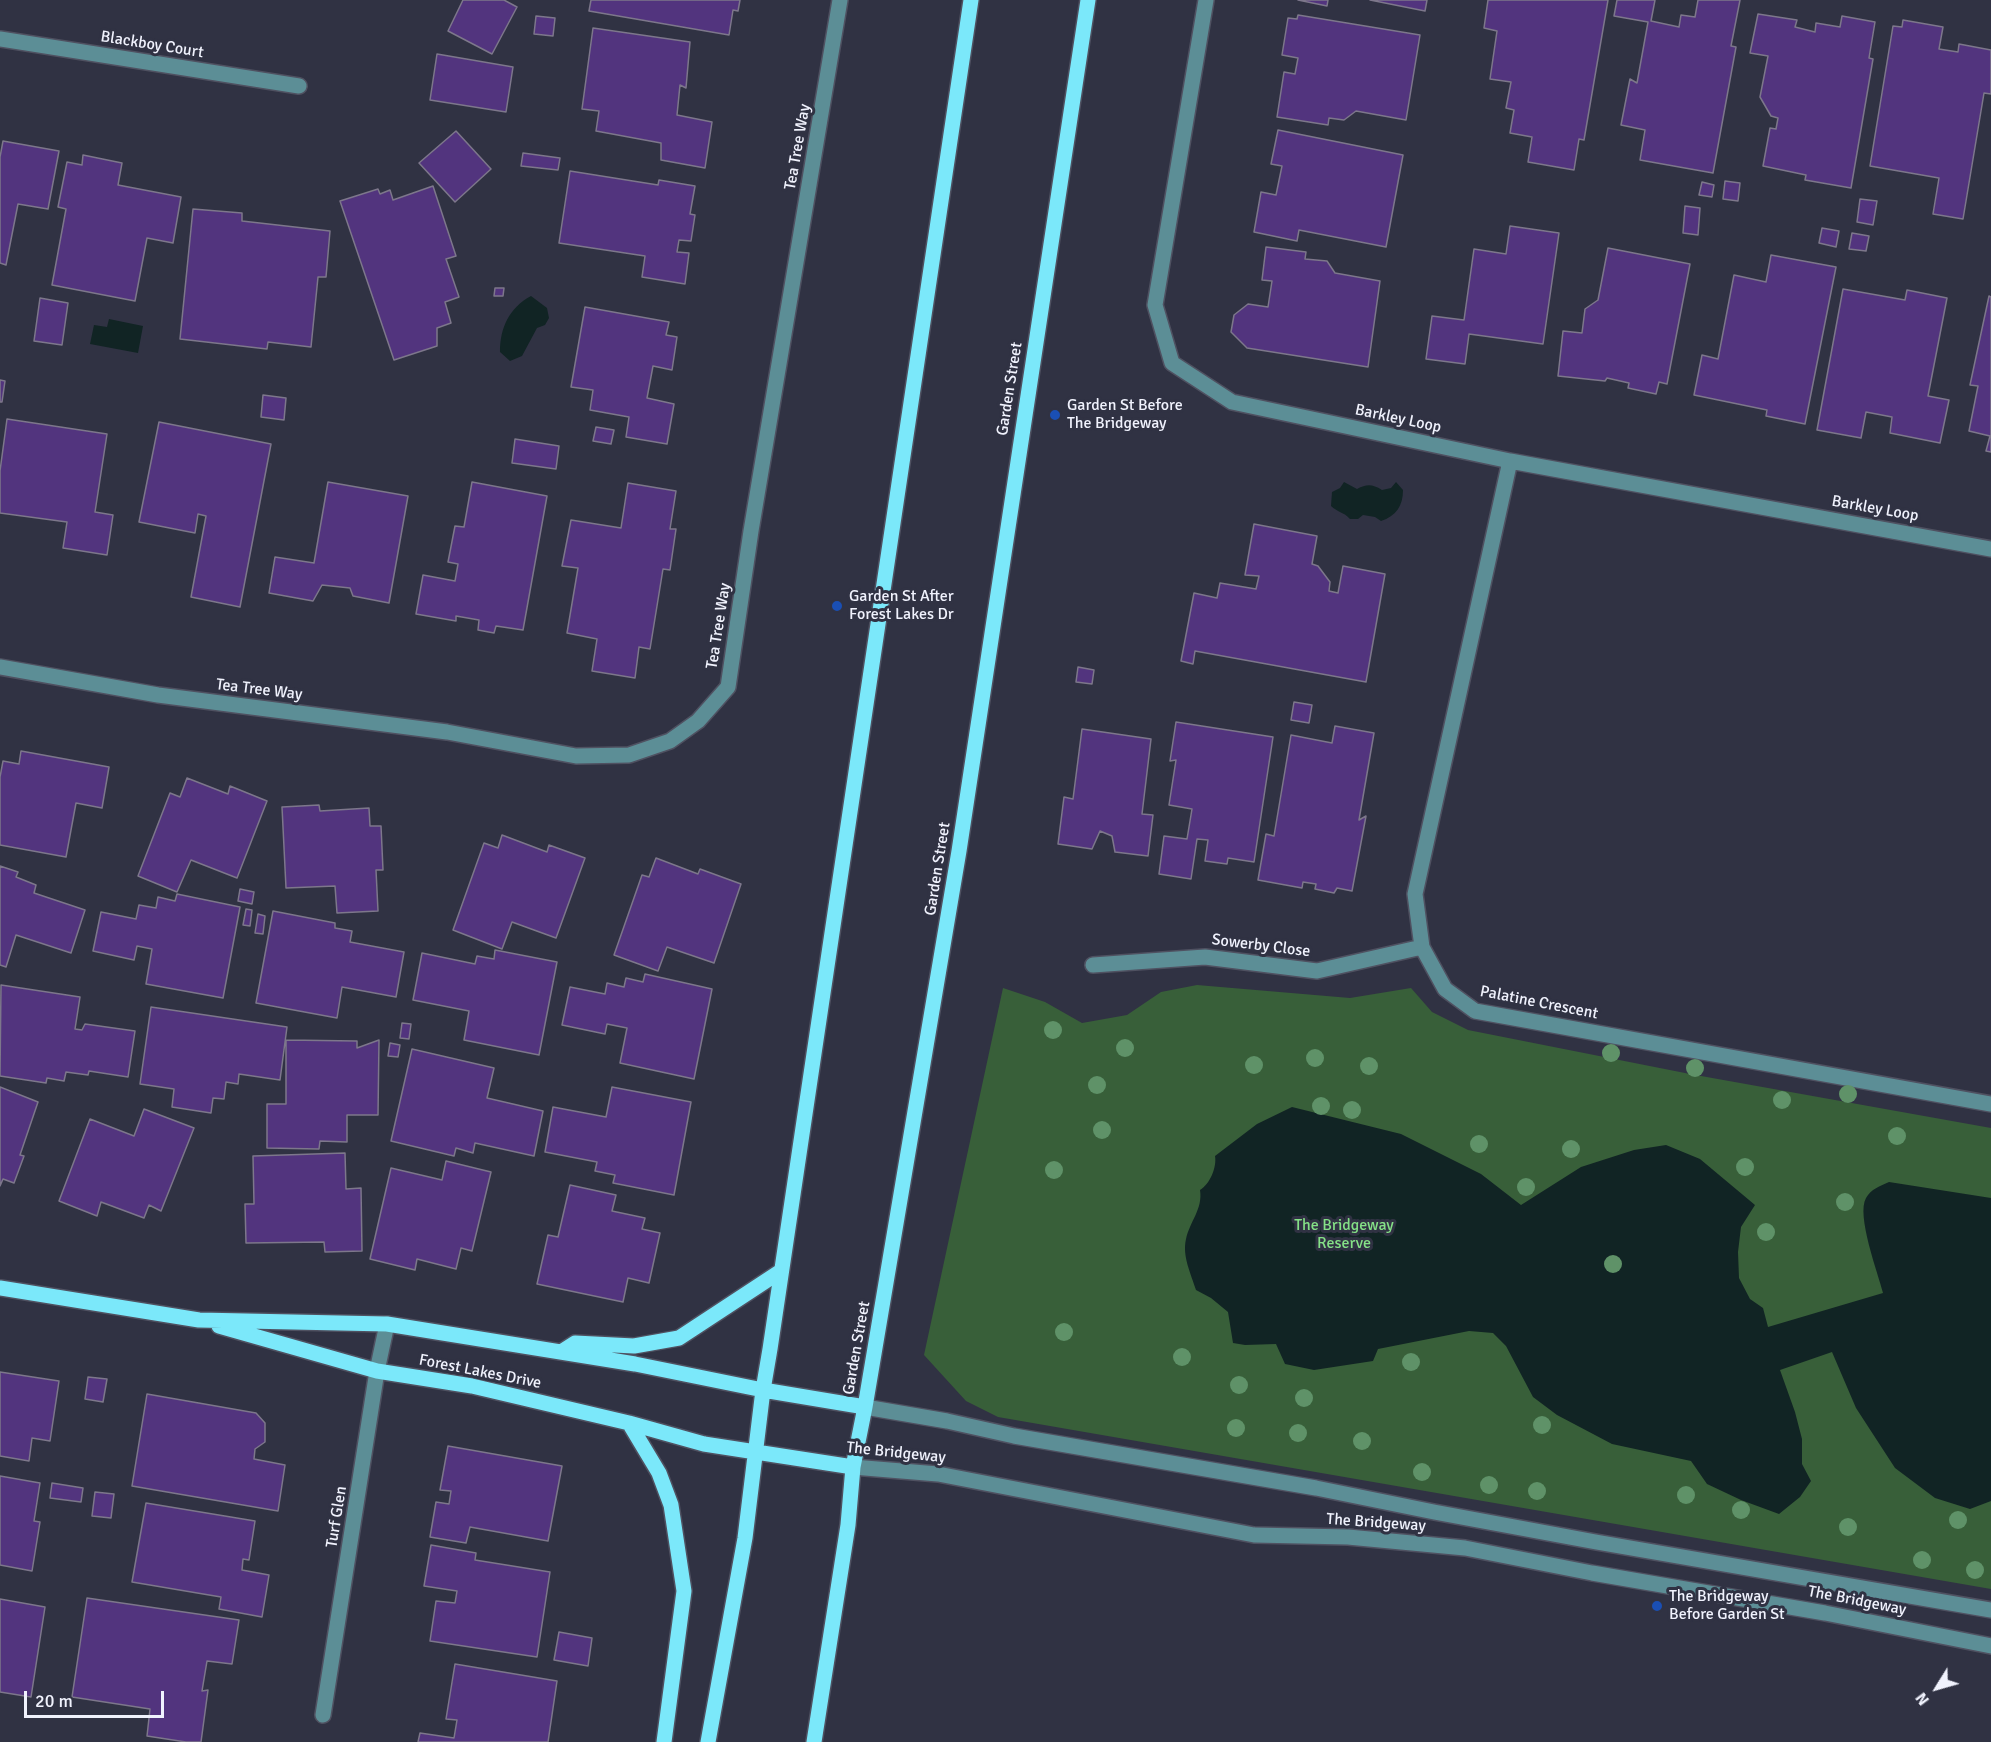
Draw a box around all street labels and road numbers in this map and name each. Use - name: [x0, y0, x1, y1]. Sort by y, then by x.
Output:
- street label: Blackboy Court: [99, 27, 205, 63]
- street label: Tea Tree Way: [781, 103, 815, 191]
- street label: Garden Street: [993, 341, 1027, 437]
- street label: Barkley Loop: [1353, 400, 1443, 438]
- street label: Barkley Loop: [1830, 492, 1920, 526]
- street label: Tea Tree Way: [703, 582, 735, 670]
- street label: Tea Tree Way: [215, 675, 303, 705]
- street label: Garden Street: [921, 821, 955, 917]
- street label: Sowerby Close: [1211, 930, 1311, 962]
- street label: Palatine Crescent: [1478, 982, 1600, 1024]
- street label: Garden Street: [839, 1300, 875, 1396]
- street label: Forest Lakes Drive: [417, 1351, 543, 1393]
- street label: The Bridgeway: [845, 1438, 947, 1468]
- street label: Turf Glen: [323, 1485, 351, 1549]
- street label: The Bridgeway: [1326, 1510, 1426, 1536]
- street label: The Bridgeway: [1806, 1582, 1908, 1620]

